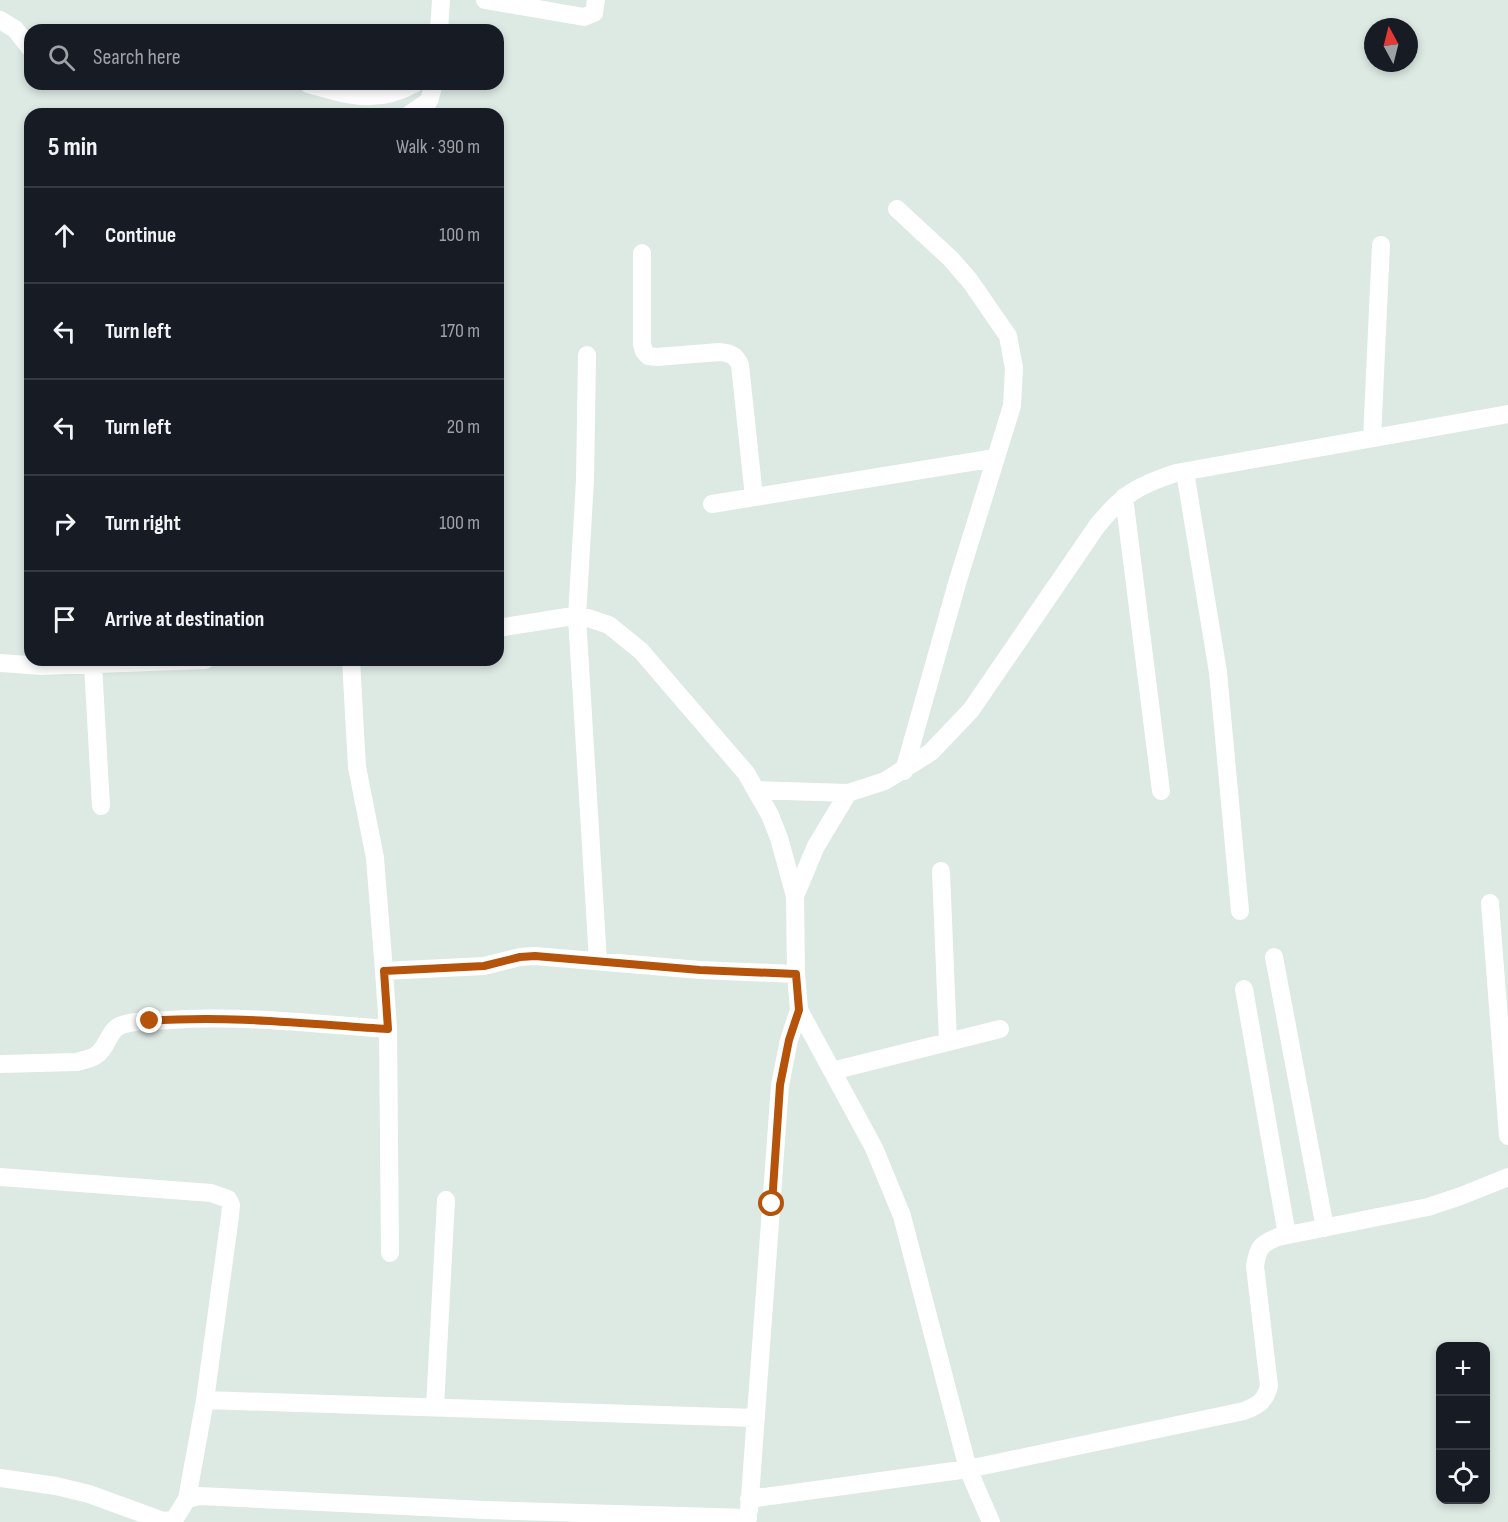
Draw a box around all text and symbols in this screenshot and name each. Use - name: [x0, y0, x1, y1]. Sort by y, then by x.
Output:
- north arrow: [1364, 18, 1418, 72]
- search box: [24, 24, 504, 90]
- icon: search: [45, 41, 78, 74]
- text: Search here: [93, 44, 180, 71]
- text: 5 min: [48, 132, 98, 163]
- text: Walk · 390 m: [396, 135, 480, 159]
- icon: ahead: [48, 219, 81, 252]
- text: Continue: [105, 222, 176, 249]
- text: 100 m: [439, 223, 480, 247]
- icon: left: [48, 315, 81, 348]
- text: Turn left: [105, 318, 171, 345]
- text: 170 m: [440, 319, 480, 343]
- icon: left: [48, 411, 81, 444]
- text: Turn left: [105, 414, 171, 441]
- text: 20 m: [447, 415, 480, 439]
- icon: right: [48, 507, 81, 540]
- text: Turn right: [105, 510, 181, 537]
- text: 100 m: [439, 511, 480, 535]
- icon: arrive: [48, 603, 81, 636]
- text: Arrive at destination: [105, 606, 264, 633]
- route end: [136, 1007, 162, 1033]
- route start: [758, 1190, 784, 1216]
- map controls: [1436, 1342, 1490, 1504]
- button: +: [1436, 1342, 1490, 1396]
- button: −: [1436, 1396, 1490, 1450]
- button: locate: [1436, 1450, 1490, 1504]

